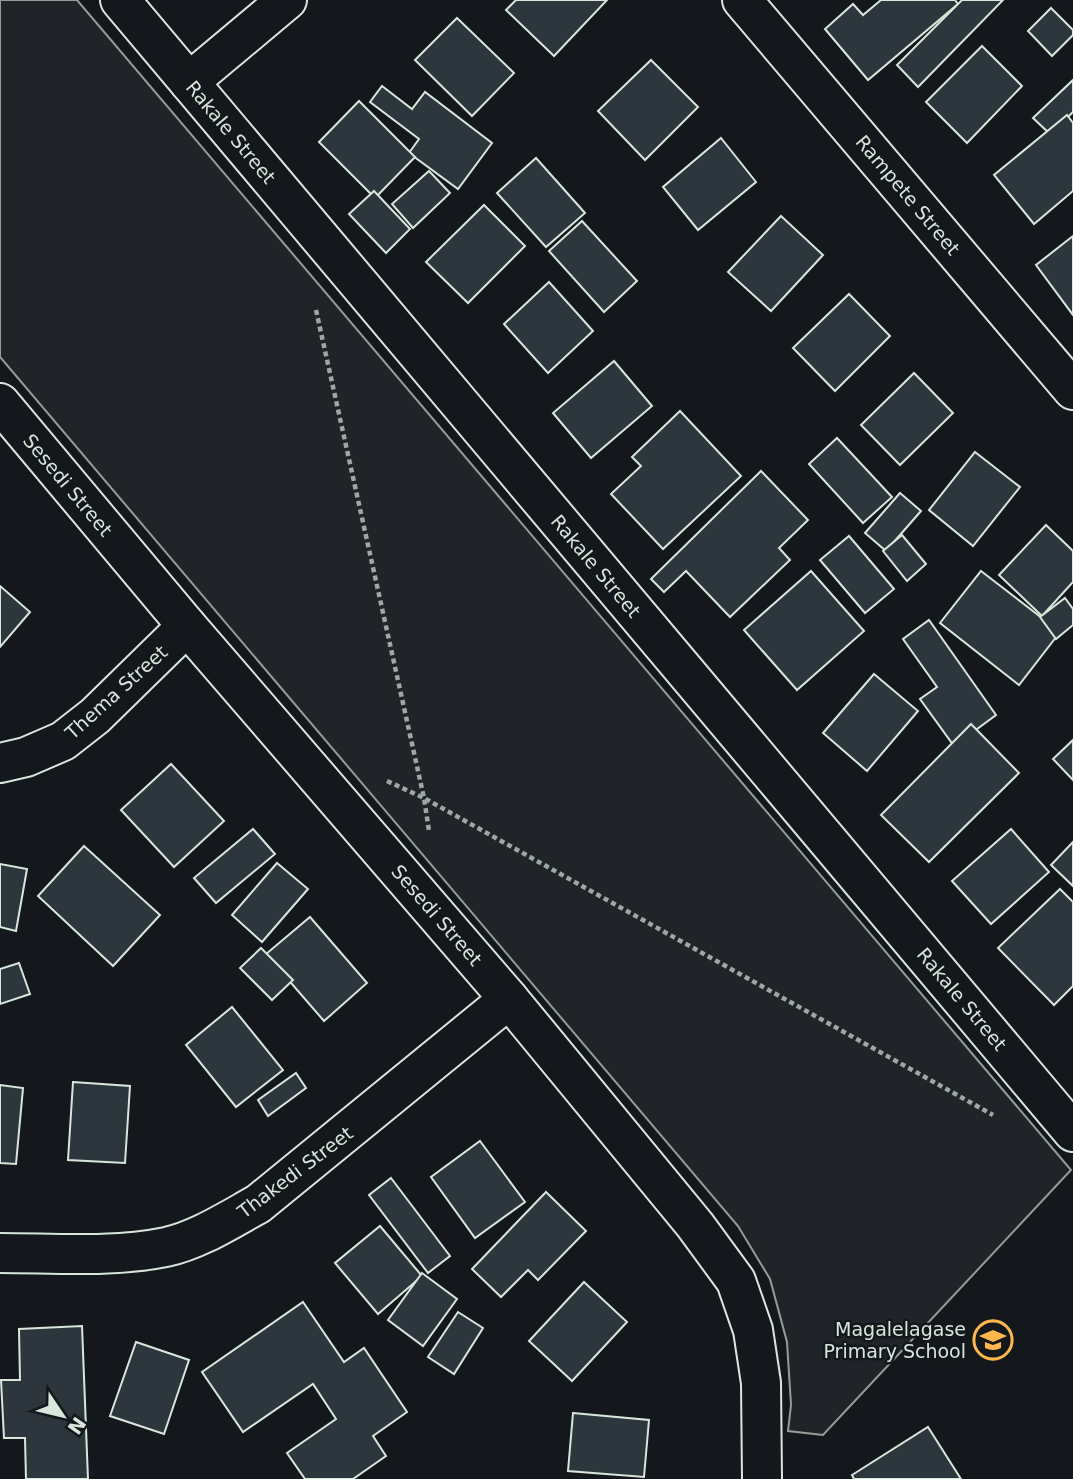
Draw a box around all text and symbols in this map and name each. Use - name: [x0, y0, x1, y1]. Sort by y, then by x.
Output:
- street label: Rakale Street: [182, 76, 280, 188]
- street label: Rampete Street: [851, 131, 965, 259]
- street label: Sesedi Street: [19, 429, 117, 541]
- street label: Rakale Street: [547, 510, 645, 622]
- street label: Thema Street: [60, 641, 171, 744]
- street label: Sesedi Street: [387, 860, 487, 970]
- street label: Rakale Street: [913, 943, 1011, 1055]
- street label: Thakedi Street: [232, 1122, 357, 1223]
- place label: Magalelagase Primary School: [823, 1318, 966, 1362]
- school or university icon: Magalelagase Primary School: [972, 1319, 1014, 1361]
- north arrow: [28, 1381, 98, 1451]
- text: N: [63, 1413, 90, 1439]

